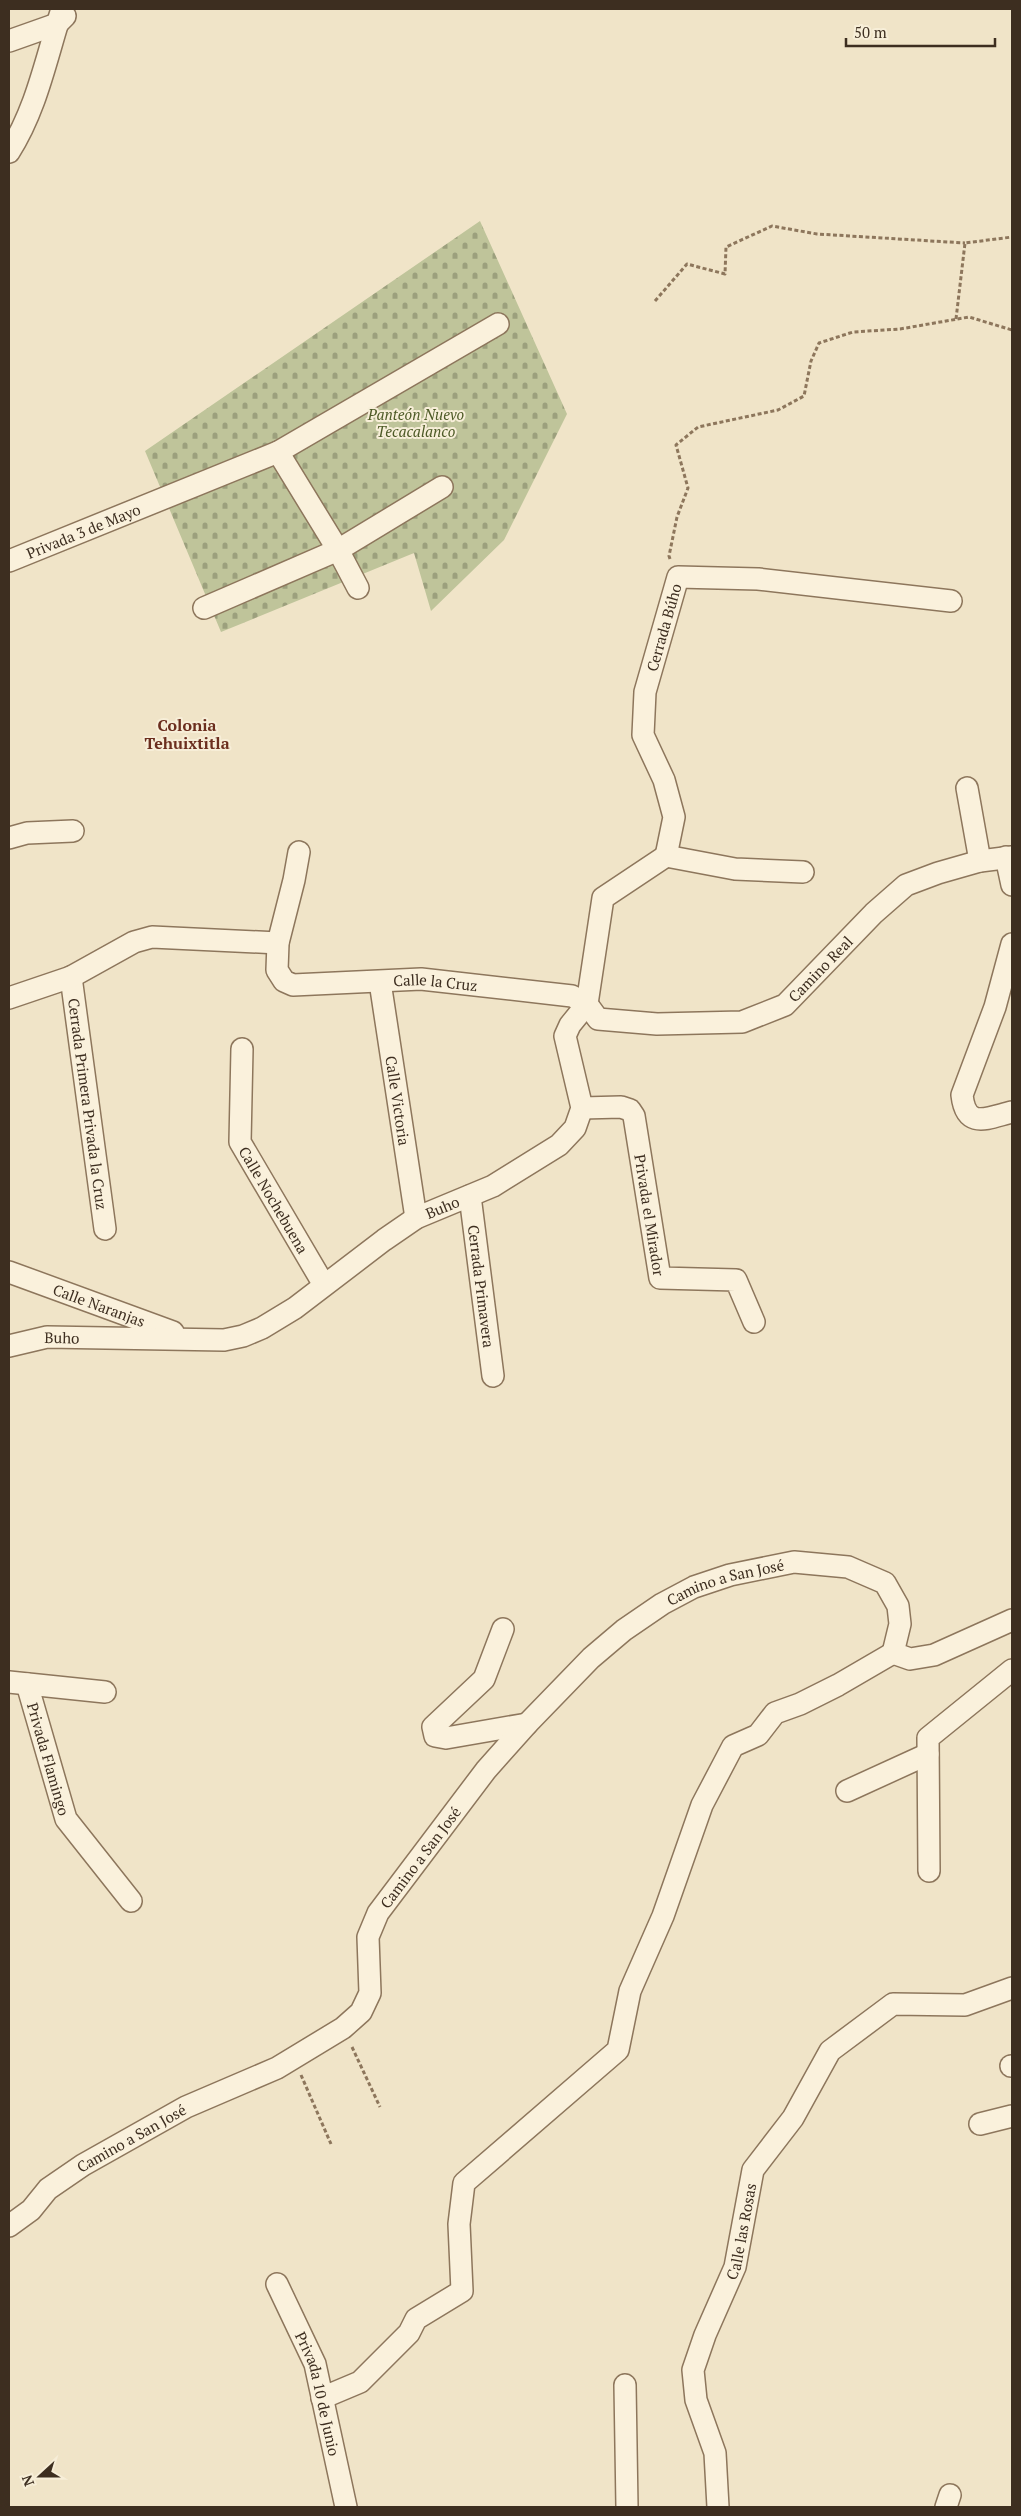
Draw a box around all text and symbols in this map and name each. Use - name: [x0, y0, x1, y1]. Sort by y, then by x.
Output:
- scale bar: [846, 15, 995, 47]
- text: 50 m: [854, 22, 887, 42]
- park label: Panteón Nuevo Tecacalanco: [367, 404, 465, 441]
- street label: Privada 3 de Mayo: [23, 499, 143, 563]
- street label: Cerrada Búho: [641, 581, 686, 674]
- district label: Colonia Tehuixtitla: [144, 714, 230, 754]
- street label: Camino Real: [784, 931, 857, 1006]
- street label: Calle la Cruz: [393, 969, 479, 995]
- street label: Cerrada Primera Privada la Cruz: [64, 997, 112, 1211]
- street label: Calle Victoria: [381, 1054, 415, 1147]
- street label: Calle Nochebuena: [235, 1143, 313, 1257]
- street label: Privada el Mirador: [630, 1153, 670, 1278]
- street label: Buho: [422, 1191, 462, 1223]
- street label: Cerrada Primavera: [464, 1224, 499, 1349]
- street label: Calle Naranjas: [50, 1279, 148, 1331]
- street label: Buho: [44, 1327, 80, 1348]
- street label: Camino a San José: [663, 1554, 786, 1610]
- street label: Privada Flamingo: [23, 1700, 74, 1818]
- street label: Camino a San José: [375, 1802, 465, 1912]
- street label: Camino a San José: [72, 2099, 189, 2177]
- street label: Calle las Rosas: [721, 2182, 760, 2283]
- street label: Privada 10 de Junio: [291, 2328, 345, 2458]
- north arrow: [15, 2451, 65, 2501]
- text: N: [16, 2472, 38, 2489]

